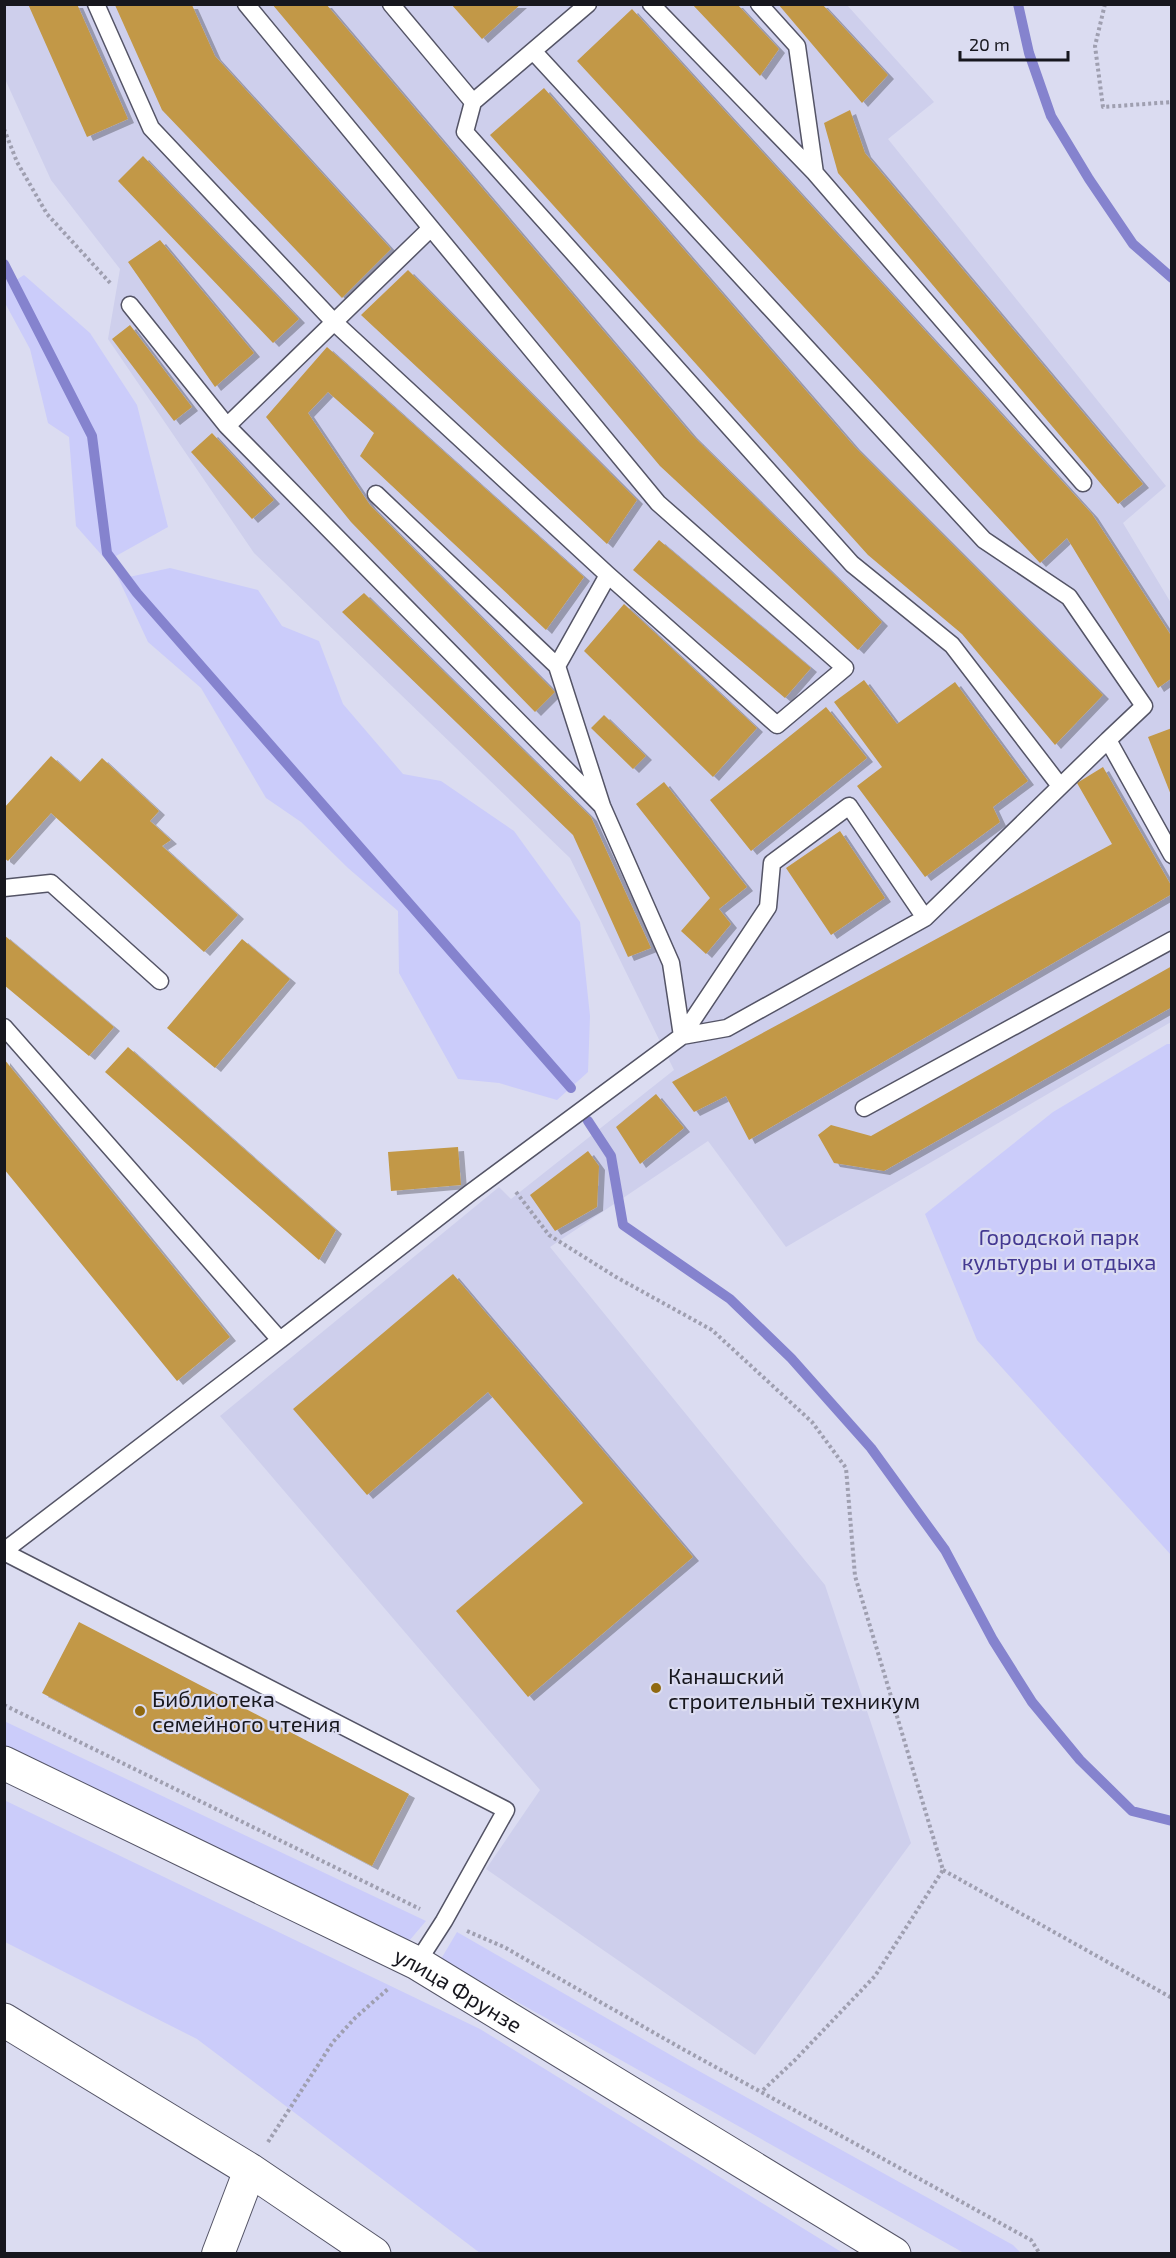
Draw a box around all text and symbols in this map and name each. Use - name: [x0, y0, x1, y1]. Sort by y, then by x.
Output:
- scale bar: [960, 24, 1068, 62]
- text: 20 m: [969, 33, 1010, 55]
- park label: Городской парк культуры и отдыха: [962, 1223, 1156, 1275]
- place label: Канашский строительный техникум: [668, 1662, 920, 1714]
- marker: Канашский строительный техникум: [649, 1681, 663, 1695]
- place label: Библиотека семейного чтения: [152, 1685, 340, 1736]
- marker: Библиотека семейного чтения: [133, 1704, 147, 1718]
- street label: улица Фрунзе: [390, 1941, 527, 2037]

